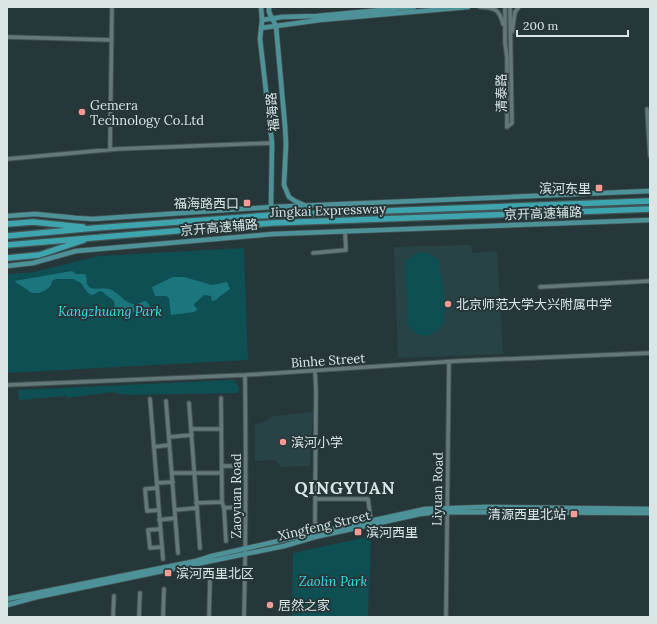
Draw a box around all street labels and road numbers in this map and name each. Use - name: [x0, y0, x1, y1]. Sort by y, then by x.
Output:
- street label: 清泰路: [493, 73, 510, 113]
- street label: 福海路: [262, 92, 283, 132]
- street label: Jingkai Expressway: [269, 200, 386, 221]
- street label: 京开高速辅路: [504, 204, 582, 223]
- street label: 京开高速辅路: [179, 216, 259, 239]
- street label: Binhe Street: [290, 349, 366, 372]
- street label: Liyuan Road: [428, 452, 447, 526]
- street label: Zaoyuan Road: [228, 453, 245, 538]
- street label: Xingfeng Street: [276, 507, 372, 544]

